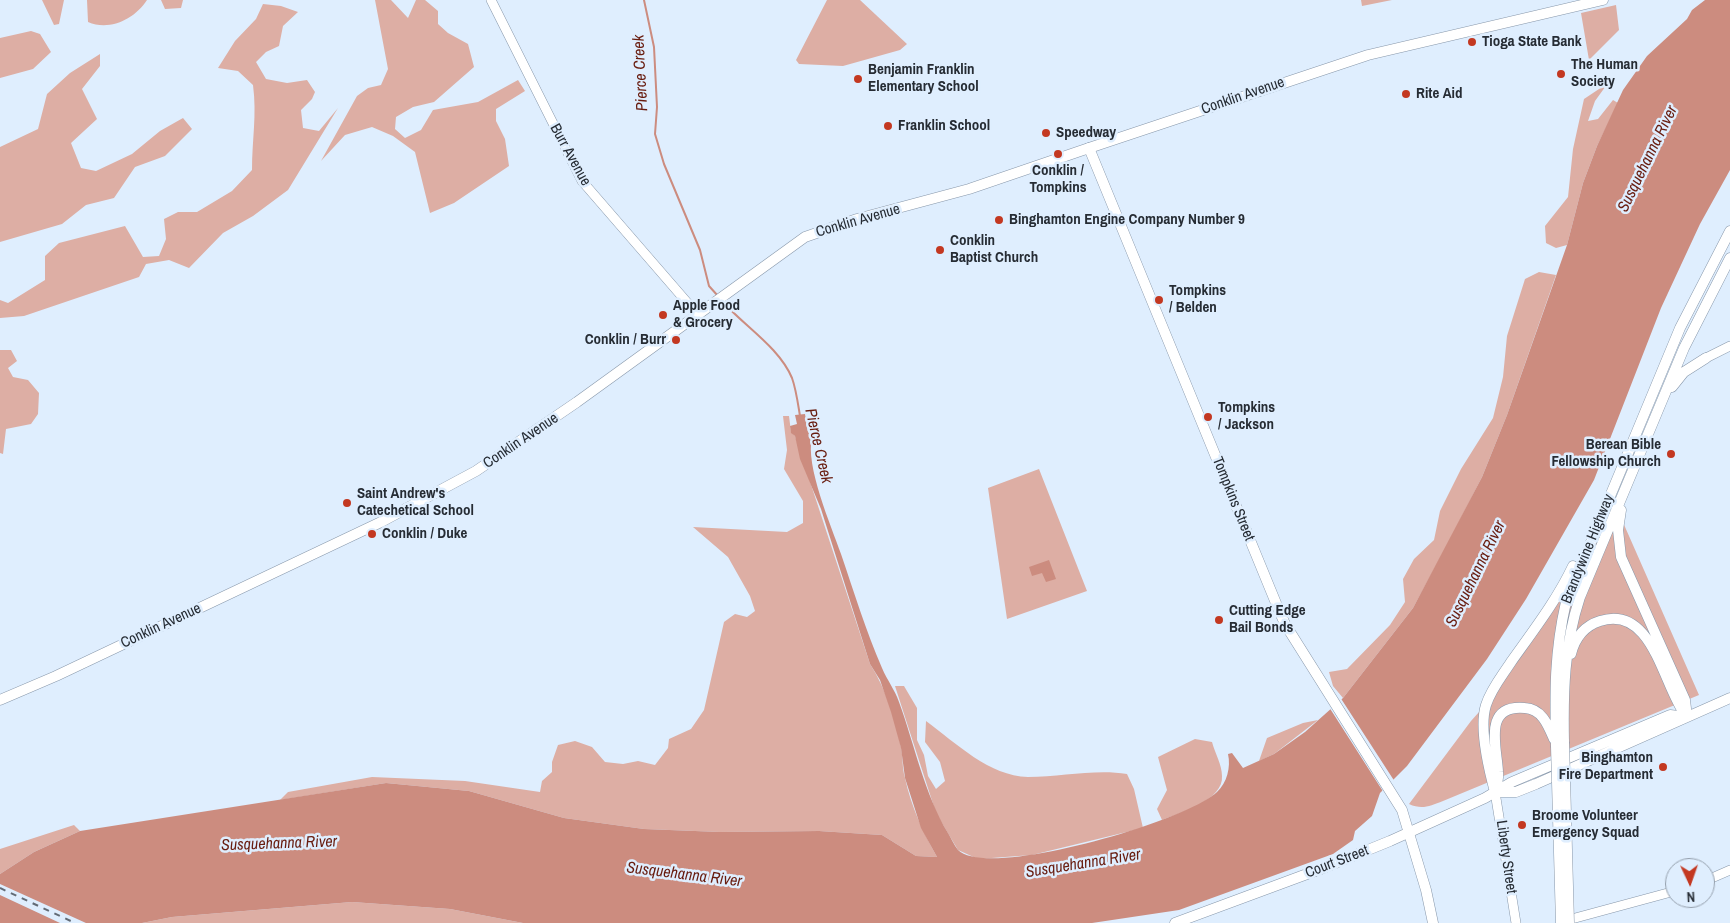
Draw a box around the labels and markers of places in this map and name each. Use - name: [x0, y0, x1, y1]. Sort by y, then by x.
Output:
- place label: Tioga State Bank: [1482, 33, 1582, 51]
- marker: Tioga State Bank: [1466, 36, 1478, 48]
- place label: The Human Society: [1571, 56, 1638, 91]
- place label: Benjamin Franklin Elementary School: [868, 61, 979, 96]
- marker: The Human Society: [1555, 68, 1567, 80]
- marker: Benjamin Franklin Elementary School: [852, 73, 864, 85]
- place label: Rite Aid: [1416, 85, 1462, 103]
- marker: Rite Aid: [1400, 88, 1412, 100]
- place label: Franklin School: [898, 117, 990, 135]
- marker: Franklin School: [882, 120, 894, 132]
- place label: Speedway: [1056, 124, 1116, 142]
- marker: Speedway: [1040, 127, 1052, 139]
- marker: Conklin / Tompkins: [1052, 148, 1064, 160]
- place label: Conklin / Tompkins: [1029, 162, 1087, 197]
- place label: Binghamton Engine Company Number 9: [1009, 211, 1245, 229]
- marker: Binghamton Engine Company Number 9: [993, 214, 1005, 226]
- place label: Conklin Baptist Church: [950, 232, 1038, 267]
- marker: Conklin Baptist Church: [934, 244, 946, 256]
- place label: Tompkins / Belden: [1169, 282, 1226, 317]
- marker: Tompkins / Belden: [1153, 294, 1165, 306]
- place label: Apple Food & Grocery: [673, 297, 740, 332]
- marker: Apple Food & Grocery: [657, 309, 669, 321]
- place label: Conklin / Burr: [585, 331, 666, 349]
- marker: Conklin / Burr: [670, 334, 682, 346]
- place label: Tompkins / Jackson: [1218, 399, 1275, 434]
- marker: Tompkins / Jackson: [1202, 411, 1214, 423]
- place label: Berean Bible Fellowship Church: [1552, 436, 1661, 471]
- marker: Berean Bible Fellowship Church: [1665, 448, 1677, 460]
- place label: Saint Andrew's Catechetical School: [357, 485, 474, 520]
- marker: Saint Andrew's Catechetical School: [341, 497, 353, 509]
- place label: Conklin / Duke: [382, 525, 467, 543]
- marker: Conklin / Duke: [366, 528, 378, 540]
- place label: Cutting Edge Bail Bonds: [1229, 602, 1306, 637]
- marker: Cutting Edge Bail Bonds: [1213, 614, 1225, 626]
- place label: Binghamton Fire Department: [1559, 749, 1653, 784]
- marker: Binghamton Fire Department: [1657, 761, 1669, 773]
- place label: Broome Volunteer Emergency Squad: [1532, 807, 1639, 842]
- marker: Broome Volunteer Emergency Squad: [1516, 819, 1528, 831]

